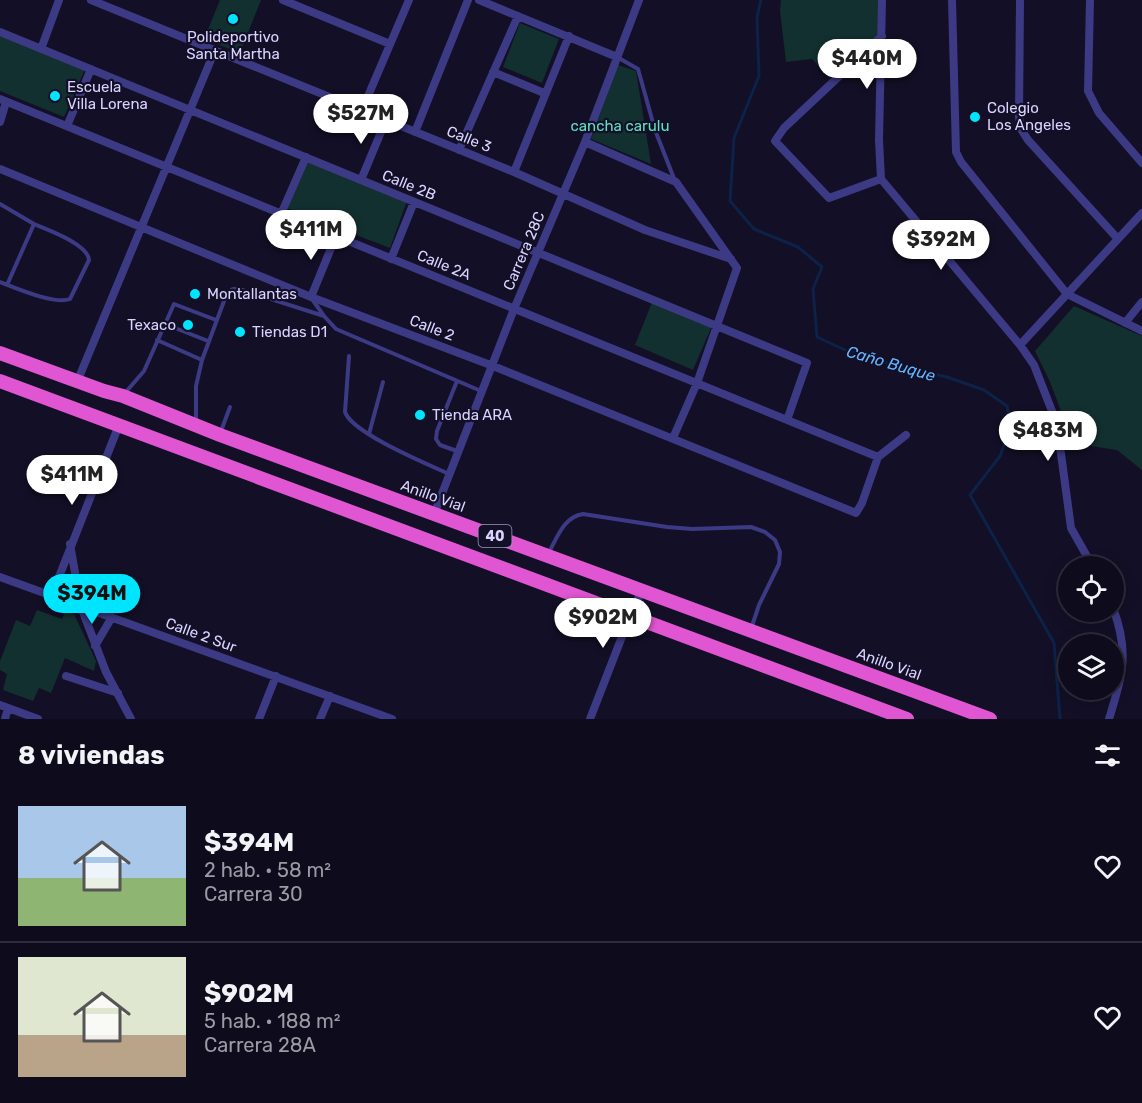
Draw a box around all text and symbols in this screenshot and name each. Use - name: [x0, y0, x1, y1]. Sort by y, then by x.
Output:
- marker: Polideportivo Santa Martha: [226, 12, 240, 26]
- place label: Polideportivo Santa Martha: [186, 28, 280, 63]
- pin: $440M: [825, 39, 909, 90]
- text: $440M: [832, 46, 902, 70]
- place label: Escuela Villa Lorena: [67, 78, 148, 113]
- marker: Escuela Villa Lorena: [48, 89, 62, 103]
- pin: $527M: [319, 94, 403, 145]
- place label: Colegio Los Angeles: [987, 99, 1071, 134]
- text: $527M: [327, 101, 395, 125]
- marker: Colegio Los Angeles: [968, 110, 982, 124]
- park label: cancha carulu: [571, 117, 670, 135]
- street label: Calle 3: [444, 122, 494, 156]
- street label: Calle 2B: [379, 166, 439, 204]
- street label: Carrera 28C: [499, 209, 549, 293]
- pin: $411M: [269, 210, 353, 261]
- text: $411M: [280, 217, 342, 241]
- pin: $392M: [899, 220, 983, 271]
- text: $392M: [907, 227, 975, 251]
- street label: Calle 2A: [414, 246, 474, 284]
- place label: Montallantas: [207, 285, 297, 303]
- marker: Montallantas: [188, 287, 202, 301]
- street label: Calle 2: [407, 311, 457, 345]
- place label: Texaco: [127, 316, 176, 334]
- marker: Texaco: [181, 318, 195, 332]
- place label: Tiendas D1: [252, 323, 327, 341]
- marker: Tiendas D1: [233, 325, 247, 339]
- water label: Caño Buque: [844, 342, 937, 385]
- place label: Tienda ARA: [432, 406, 512, 424]
- marker: Tienda ARA: [413, 408, 427, 422]
- pin: $483M: [1006, 411, 1090, 462]
- text: $483M: [1013, 418, 1083, 442]
- pin: $411M: [30, 455, 114, 506]
- text: $411M: [41, 462, 103, 486]
- street label: Anillo Vial: [398, 476, 468, 516]
- road number: 40: [478, 525, 512, 547]
- map controls: [1058, 556, 1124, 700]
- button: locate: [1058, 556, 1124, 622]
- pin: $394M: [50, 574, 134, 625]
- text: $394M: [57, 581, 127, 605]
- pin: $902M: [561, 598, 645, 649]
- text: $902M: [568, 605, 638, 629]
- street label: Calle 2 Sur: [163, 614, 239, 656]
- button: layers: [1058, 634, 1124, 700]
- street label: Anillo Vial: [854, 644, 924, 684]
- icon: filters: [1091, 739, 1124, 772]
- text: 8 viviendas: [18, 740, 165, 771]
- text: $394M: [204, 827, 294, 858]
- icon: home: [66, 830, 138, 902]
- icon: heart: [1091, 850, 1124, 883]
- text: 2 hab. · 58 m²: [204, 858, 331, 882]
- text: Carrera 30: [204, 882, 303, 906]
- text: $902M: [204, 978, 294, 1009]
- icon: home: [66, 981, 138, 1053]
- icon: heart: [1091, 1001, 1124, 1034]
- text: 5 hab. · 188 m²: [204, 1009, 341, 1033]
- text: Carrera 28A: [204, 1033, 316, 1057]

